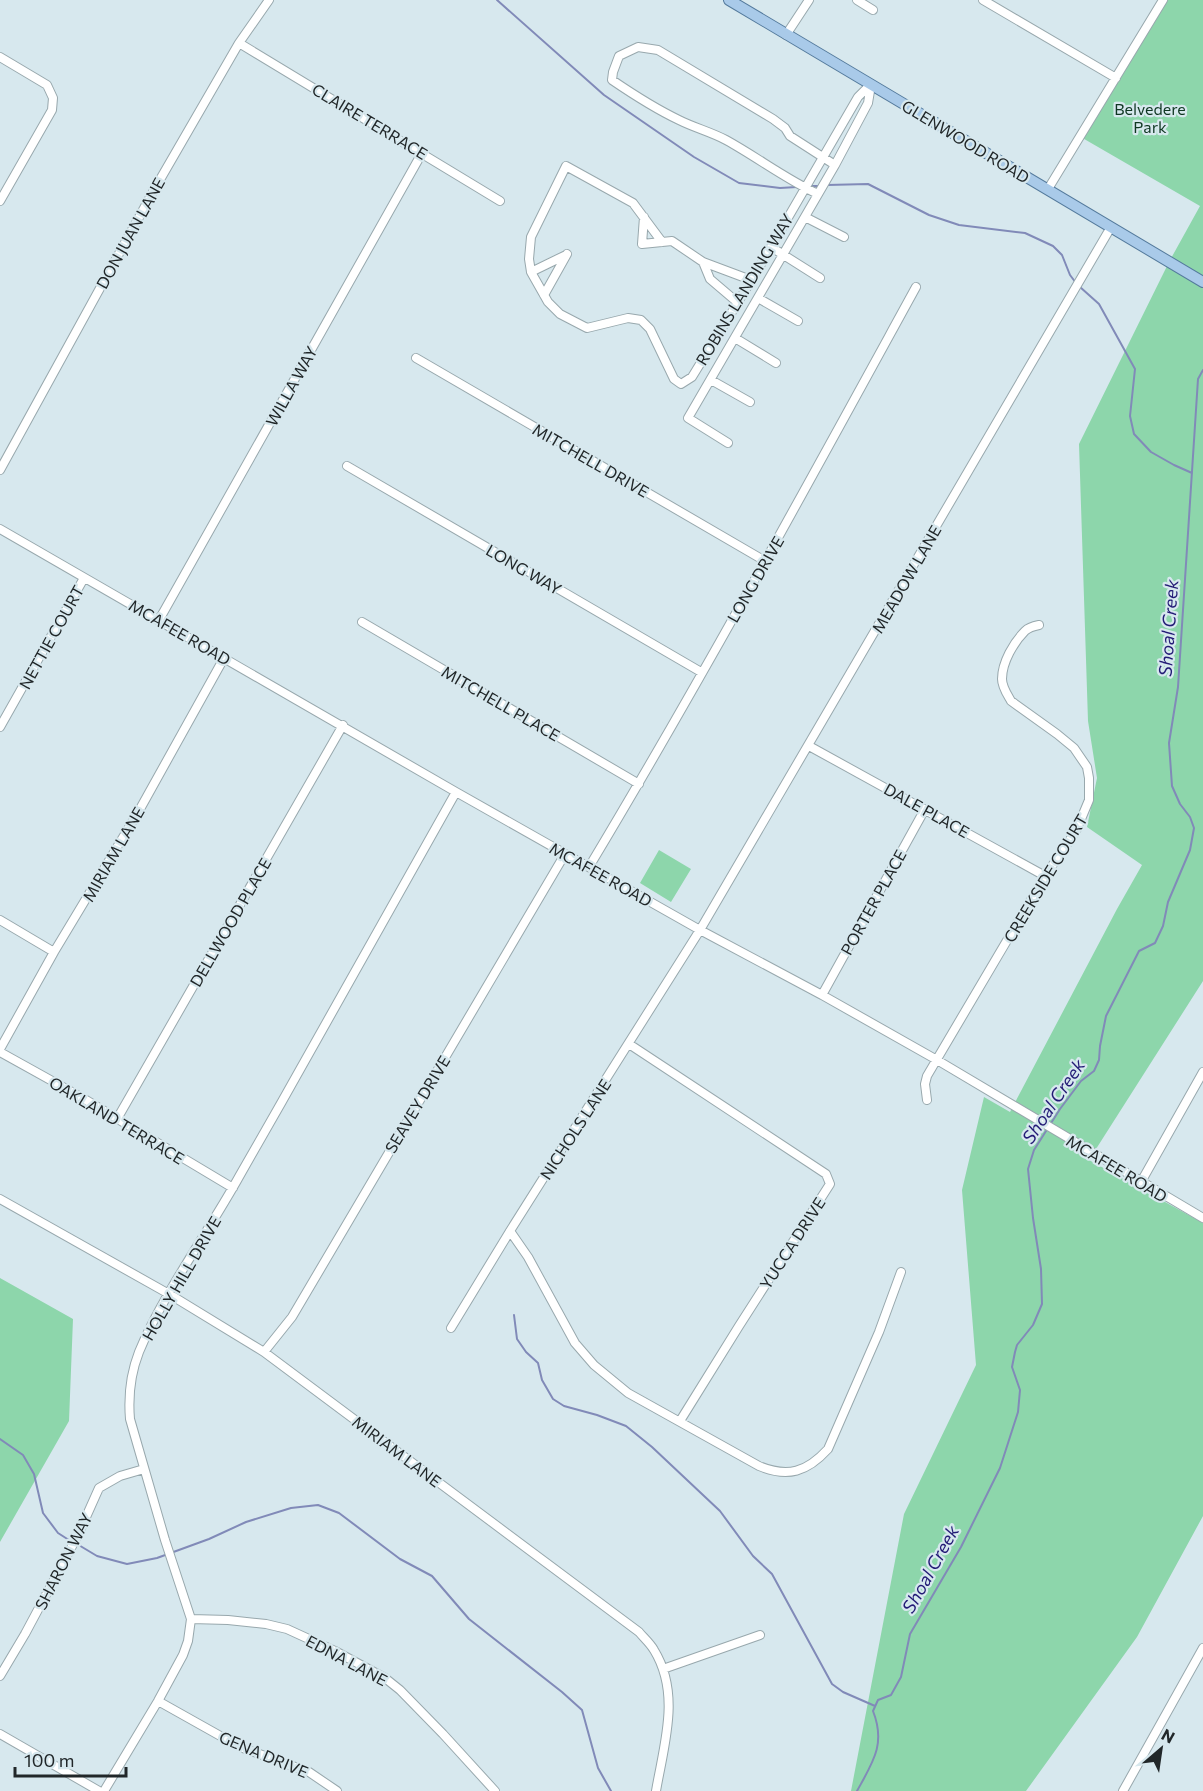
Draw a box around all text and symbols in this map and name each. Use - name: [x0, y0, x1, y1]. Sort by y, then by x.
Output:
- street label: CLAIRE TERRACE: [309, 79, 431, 163]
- street label: GLENWOOD ROAD: [899, 95, 1033, 187]
- park label: Belvedere Park: [1114, 99, 1186, 136]
- street label: DON JUAN LANE: [92, 174, 168, 292]
- street label: ROBINS LANDING WAY: [691, 209, 797, 368]
- street label: WILLA WAY: [261, 342, 321, 429]
- street label: MITCHELL DRIVE: [530, 419, 652, 501]
- street label: MEADOW LANE: [867, 522, 945, 636]
- street label: LONG DRIVE: [723, 533, 787, 625]
- street label: LONG WAY: [483, 540, 566, 599]
- water label: Shoal Creek: [1154, 578, 1182, 677]
- street label: NETTIE COURT: [15, 582, 87, 692]
- street label: MCAFEE ROAD: [126, 595, 234, 669]
- street label: MITCHELL PLACE: [438, 661, 564, 745]
- street label: DALE PLACE: [881, 779, 973, 841]
- street label: MIRIAM LANE: [78, 803, 148, 905]
- street label: CREEKSIDE COURT: [999, 811, 1091, 945]
- street label: MCAFEE ROAD: [546, 838, 656, 910]
- street label: PORTER PLACE: [836, 846, 910, 958]
- street label: DELLWOOD PLACE: [185, 854, 275, 990]
- street label: SEAVEY DRIVE: [380, 1052, 454, 1156]
- water label: Shoal Creek: [1017, 1054, 1090, 1147]
- street label: OAKLAND TERRACE: [46, 1072, 188, 1168]
- street label: NICHOLS LANE: [535, 1075, 615, 1183]
- street label: MCAFEE ROAD: [1063, 1130, 1171, 1206]
- street label: YUCCA DRIVE: [755, 1194, 829, 1292]
- street label: HOLLY HILL DRIVE: [138, 1212, 224, 1344]
- street label: MIRIAM LANE: [349, 1411, 445, 1491]
- street label: SHARON WAY: [30, 1509, 96, 1613]
- water label: Shoal Creek: [897, 1520, 964, 1617]
- street label: EDNA LANE: [303, 1631, 391, 1689]
- north arrow: [1131, 1719, 1191, 1779]
- text: N: [1159, 1724, 1178, 1747]
- street label: GENA DRIVE: [217, 1727, 311, 1781]
- scale bar: [15, 1740, 126, 1778]
- text: 100 m: [24, 1749, 74, 1771]

